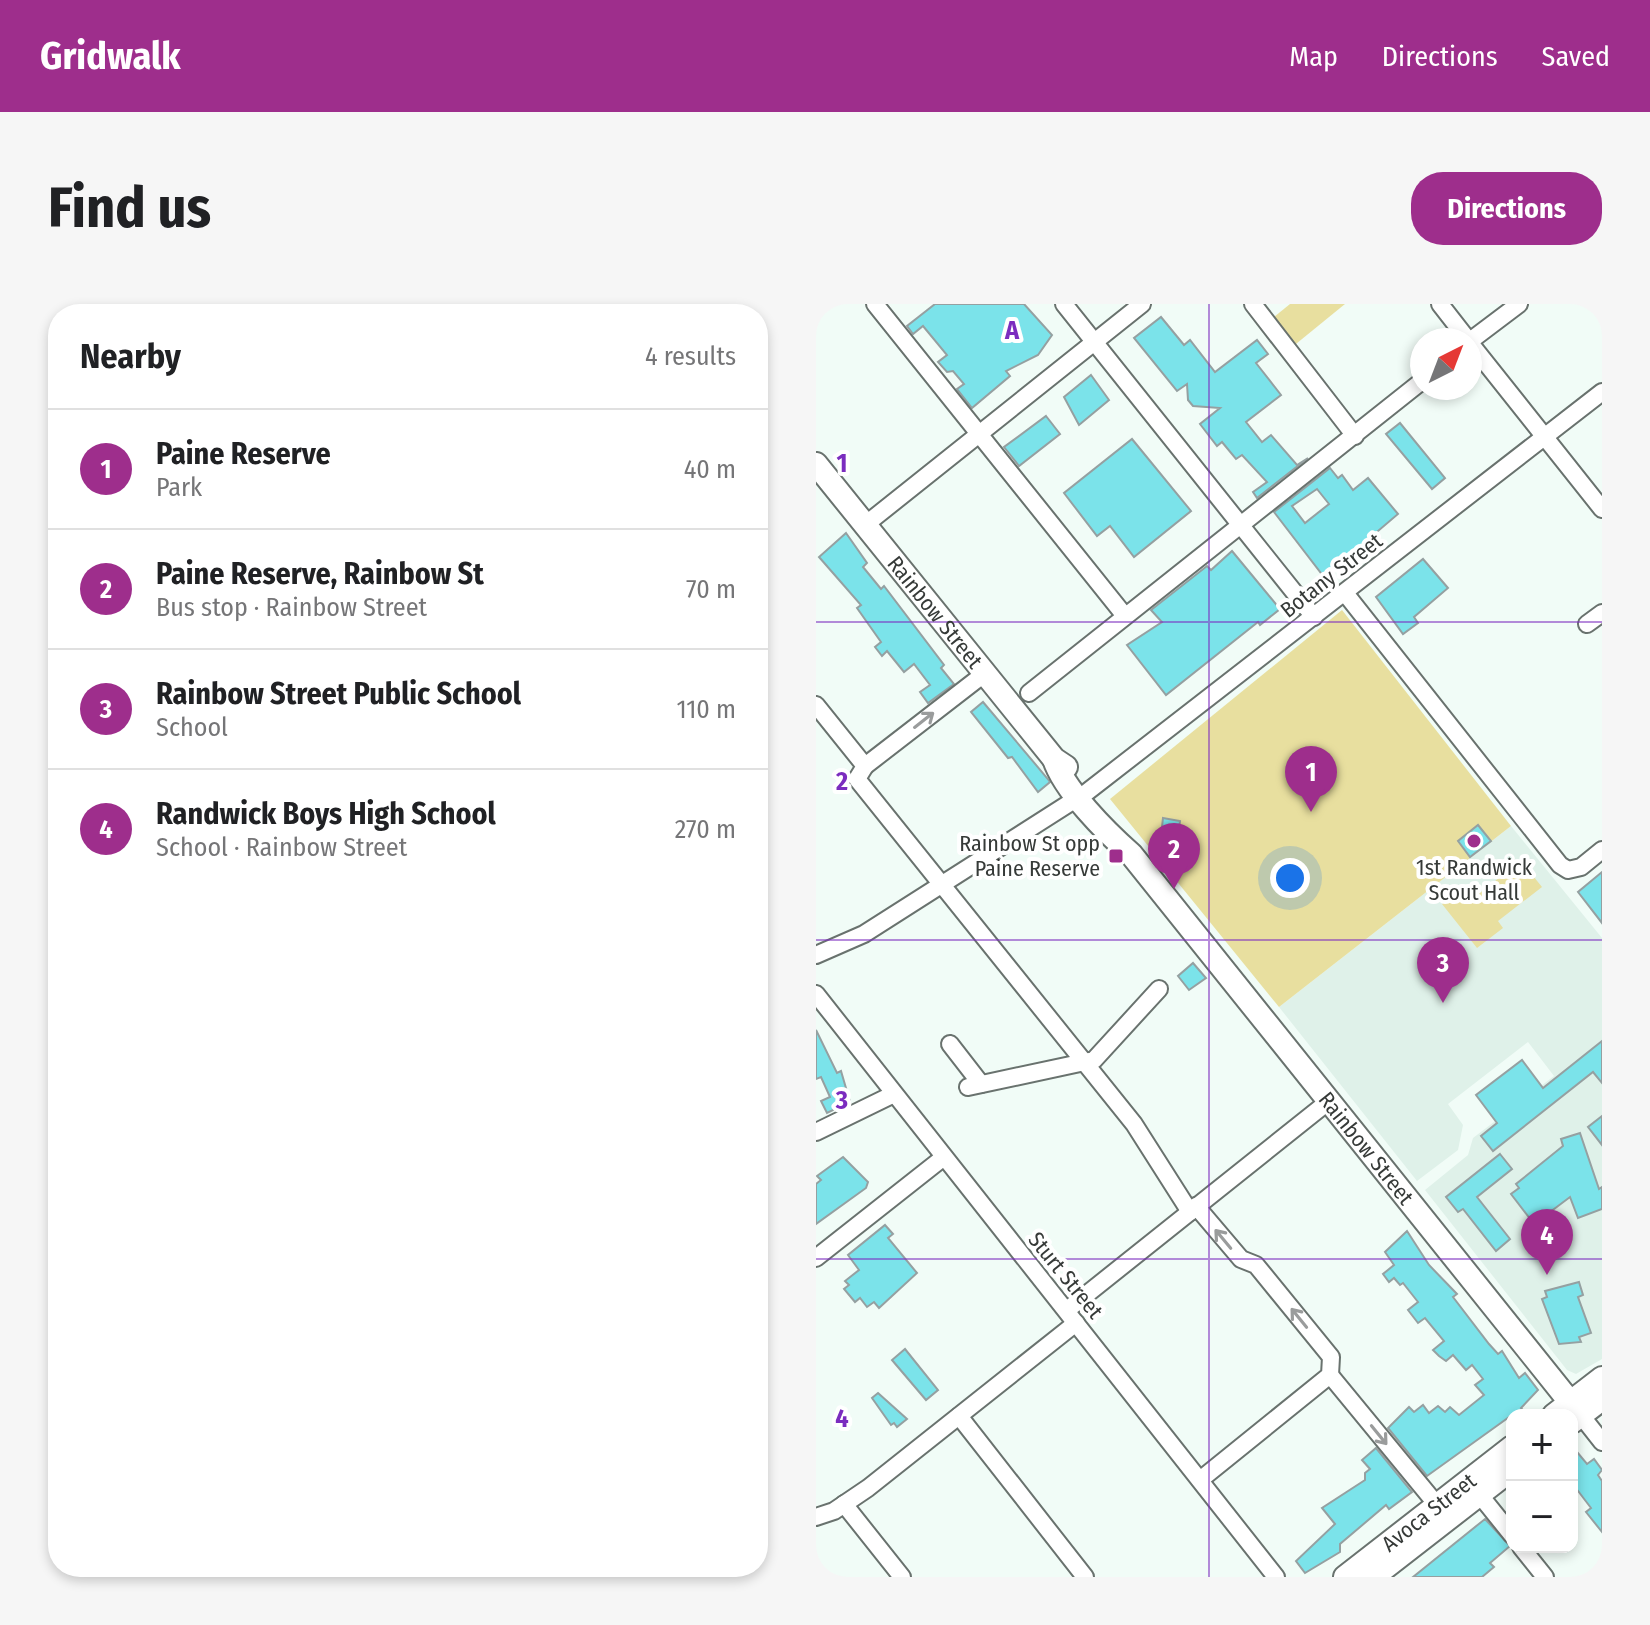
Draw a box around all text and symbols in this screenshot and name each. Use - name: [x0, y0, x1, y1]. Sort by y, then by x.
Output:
- text: Gridwalk: [40, 33, 181, 79]
- text: Map: [1289, 40, 1338, 73]
- text: Directions: [1382, 40, 1498, 73]
- text: Saved: [1542, 40, 1610, 73]
- button: Directions: [1411, 172, 1602, 245]
- text: Find us: [48, 175, 211, 242]
- text: A: [1004, 315, 1020, 346]
- north arrow: [1410, 328, 1482, 400]
- text: Nearby: [80, 336, 181, 377]
- text: 4 results: [645, 341, 736, 372]
- text: Paine Reserve: [156, 436, 331, 472]
- text: 1: [837, 448, 848, 479]
- text: 1: [101, 454, 112, 485]
- text: 40 m: [684, 454, 736, 485]
- text: Park: [156, 472, 202, 503]
- street label: Botany Street: [1275, 527, 1388, 624]
- street label: Rainbow Street: [881, 550, 989, 675]
- text: Paine Reserve, Rainbow St: [156, 556, 484, 592]
- text: 2: [100, 574, 112, 605]
- text: 70 m: [686, 574, 736, 605]
- text: Bus stop · Rainbow Street: [156, 592, 427, 623]
- text: Rainbow Street Public School: [156, 676, 521, 712]
- text: 3: [100, 694, 112, 725]
- text: 110 m: [676, 694, 736, 725]
- text: School: [156, 712, 228, 743]
- one-way arrow: [913, 712, 934, 729]
- pin: 1: [1285, 746, 1337, 812]
- text: 2: [835, 766, 848, 797]
- text: Randwick Boys High School: [156, 796, 496, 832]
- text: 4: [99, 814, 113, 845]
- text: 270 m: [675, 814, 736, 845]
- pin: 2: [1148, 823, 1200, 889]
- place label: Rainbow St opp Paine Reserve: [959, 830, 1100, 882]
- text: School · Rainbow Street: [156, 832, 407, 863]
- marker: 1st Randwick Scout Hall: [1465, 832, 1483, 850]
- marker: Rainbow St opp Paine Reserve: [1107, 847, 1125, 865]
- place label: 1st Randwick Scout Hall: [1416, 854, 1533, 906]
- your location: [1270, 858, 1310, 898]
- pin: 3: [1417, 937, 1469, 1003]
- text: 3: [835, 1085, 848, 1116]
- street label: Rainbow Street: [1313, 1086, 1420, 1211]
- pin: 4: [1521, 1209, 1573, 1275]
- street label: Sturt Street: [1022, 1226, 1109, 1325]
- one-way arrow: [1214, 1229, 1232, 1250]
- one-way arrow: [1290, 1309, 1308, 1329]
- text: 4: [835, 1403, 849, 1434]
- map controls: [1506, 1409, 1578, 1553]
- button: +: [1506, 1409, 1578, 1481]
- one-way arrow: [1371, 1424, 1388, 1445]
- street label: Avoca Street: [1376, 1467, 1482, 1557]
- button: −: [1506, 1481, 1578, 1553]

